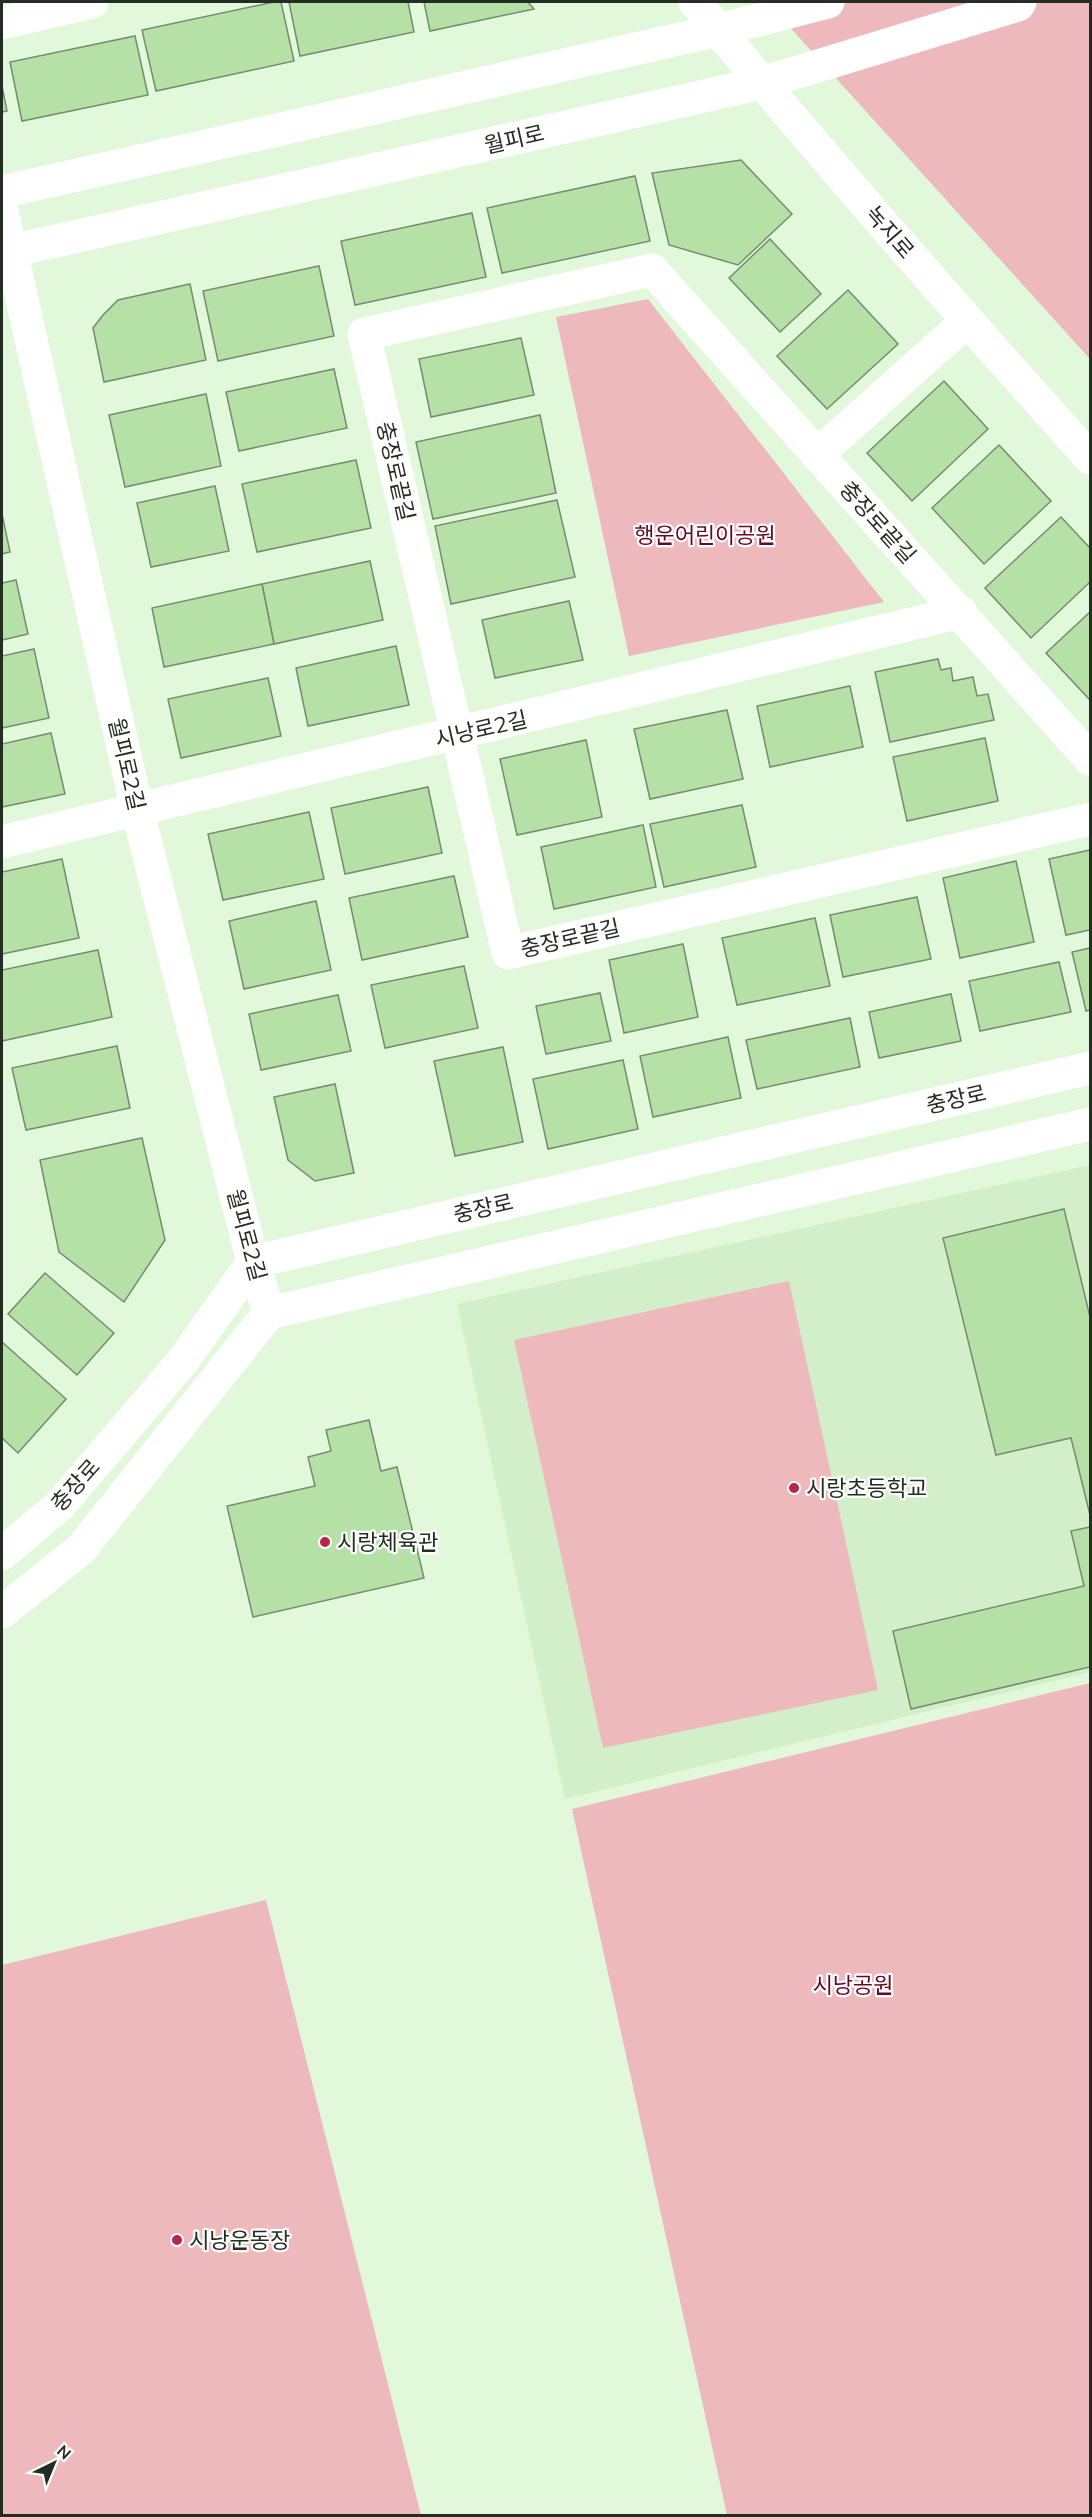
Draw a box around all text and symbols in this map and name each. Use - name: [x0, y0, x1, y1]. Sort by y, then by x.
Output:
- street label: 월피로: [481, 119, 547, 159]
- street label: 녹지로: [860, 200, 920, 264]
- street label: 충장로끝길: [371, 419, 421, 523]
- street label: 충장로끝길: [834, 475, 922, 569]
- park label: 행운어린이공원: [634, 521, 776, 549]
- street label: 시낭로2길: [432, 705, 530, 753]
- street label: 월피로2길: [103, 715, 151, 813]
- street label: 충장로끝길: [518, 913, 622, 963]
- street label: 충장로: [923, 1079, 989, 1119]
- street label: 월피로2길: [221, 1186, 273, 1284]
- street label: 충장로: [450, 1188, 516, 1228]
- street label: 충장로: [44, 1453, 106, 1517]
- place label: 시랑초등학교: [806, 1474, 927, 1502]
- marker: 시랑초등학교: [787, 1481, 801, 1495]
- place label: 시랑체육관: [337, 1528, 438, 1556]
- marker: 시랑체육관: [318, 1535, 332, 1549]
- park label: 시낭공원: [813, 1971, 893, 1999]
- place label: 시낭운동장: [189, 2226, 290, 2254]
- marker: 시낭운동장: [170, 2233, 184, 2247]
- north arrow: [24, 2433, 84, 2493]
- text: N: [53, 2441, 75, 2463]

